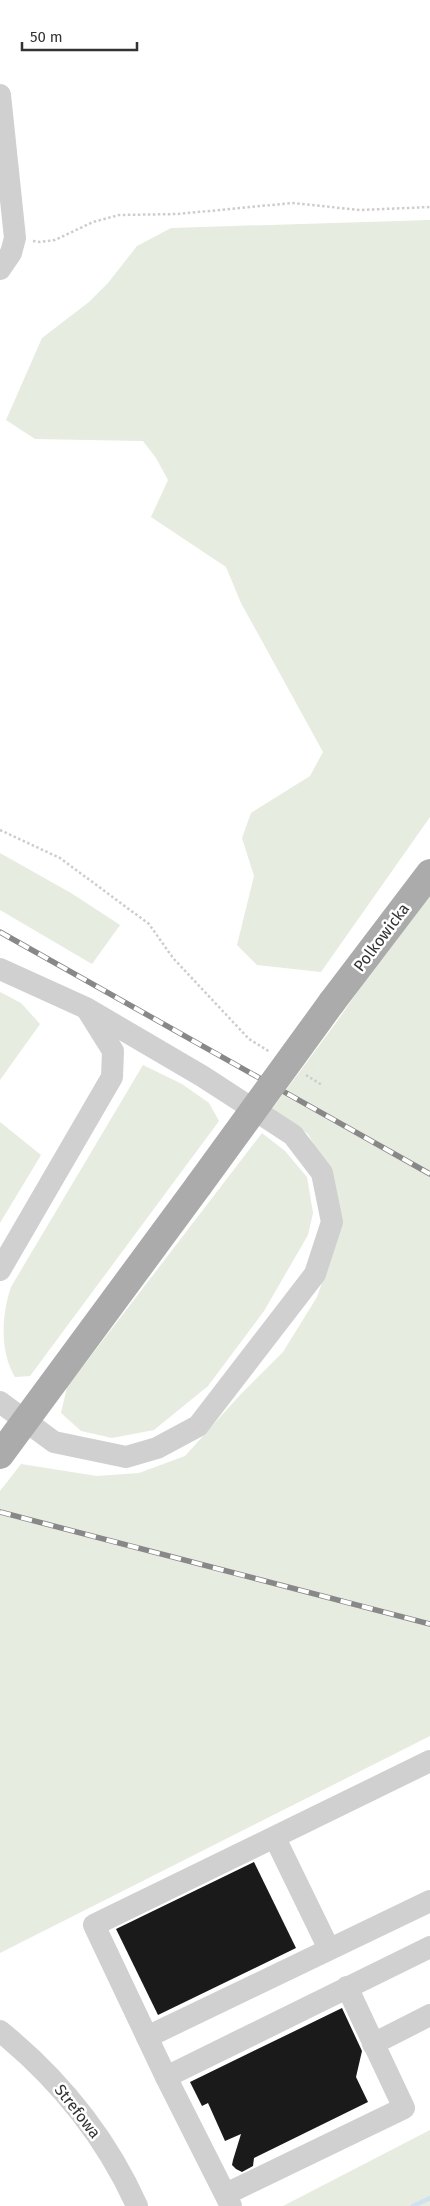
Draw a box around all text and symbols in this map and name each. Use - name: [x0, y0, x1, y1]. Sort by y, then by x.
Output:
- scale bar: [22, 20, 138, 52]
- text: 50 m: [30, 28, 63, 46]
- street label: Polkowicka: [350, 899, 413, 975]
- street label: Strefowa: [51, 2080, 105, 2142]

